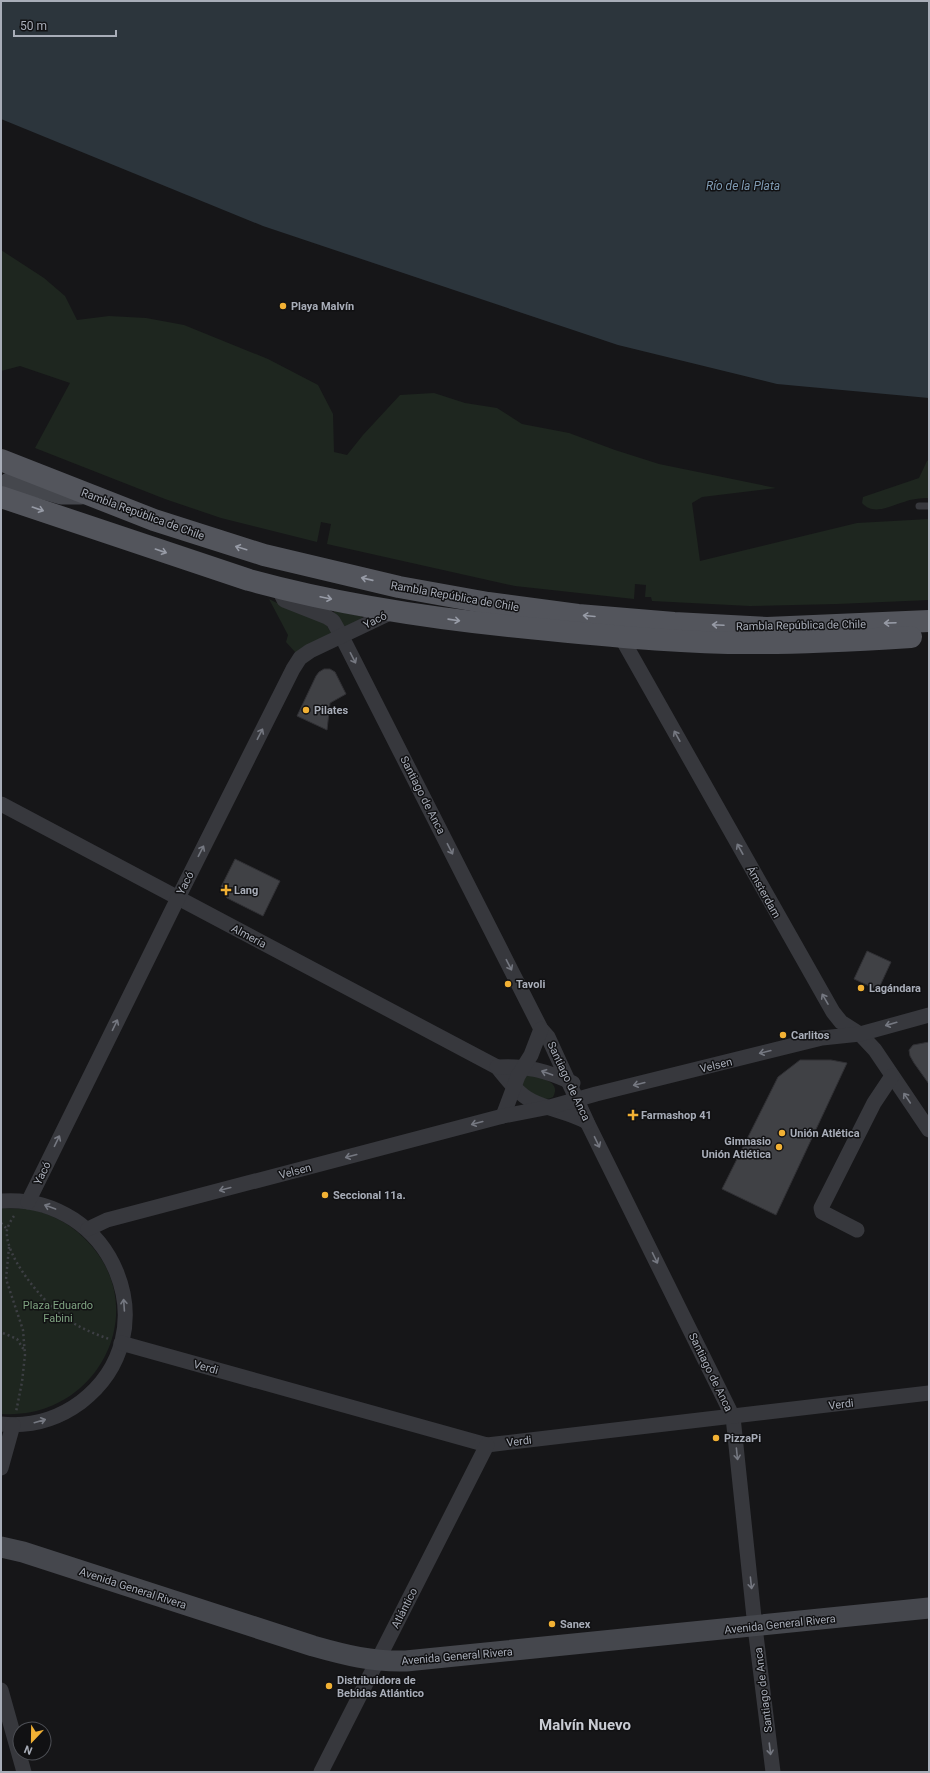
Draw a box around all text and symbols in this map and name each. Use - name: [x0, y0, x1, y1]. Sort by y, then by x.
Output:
- scale bar: [14, 12, 116, 38]
- text: 50 m: [20, 19, 47, 33]
- water label: Río de la Plata: [706, 179, 780, 193]
- place label: Playa Malvín: [291, 300, 354, 313]
- marker: Playa Malvín: [278, 301, 288, 311]
- street label: Rambla República de Chile: [80, 486, 206, 543]
- one-way arrow: [31, 506, 44, 513]
- one-way arrow: [235, 544, 248, 551]
- one-way arrow: [154, 548, 167, 555]
- one-way arrow: [361, 575, 374, 583]
- street label: Rambla República de Chile: [390, 579, 520, 614]
- one-way arrow: [319, 594, 332, 602]
- street label: Yacó: [361, 609, 389, 632]
- one-way arrow: [583, 612, 596, 619]
- one-way arrow: [447, 616, 460, 624]
- street label: Rambla República de Chile: [736, 618, 866, 633]
- one-way arrow: [884, 619, 897, 627]
- one-way arrow: [712, 622, 725, 629]
- one-way arrow: [350, 652, 357, 664]
- place label: Pilates: [314, 704, 348, 717]
- marker: Pilates: [301, 705, 311, 715]
- one-way arrow: [257, 729, 264, 741]
- one-way arrow: [672, 730, 680, 742]
- street label: Santiago de Anca: [397, 754, 448, 836]
- one-way arrow: [447, 843, 454, 855]
- one-way arrow: [736, 843, 744, 855]
- one-way arrow: [198, 845, 206, 857]
- street label: Ámsterdam: [744, 864, 783, 920]
- street label: Yacó: [174, 869, 197, 897]
- place label: Lang: [234, 884, 258, 897]
- marker: Lang: [221, 885, 231, 895]
- street label: Almería: [229, 922, 269, 951]
- one-way arrow: [506, 959, 513, 971]
- place label: Tavoli: [516, 978, 545, 991]
- marker: Tavoli: [503, 979, 513, 989]
- place label: Lagándara: [869, 982, 921, 995]
- marker: Lagándara: [856, 983, 866, 993]
- one-way arrow: [820, 993, 828, 1005]
- one-way arrow: [112, 1019, 119, 1031]
- one-way arrow: [885, 1021, 898, 1028]
- place label: Carlitos: [791, 1029, 830, 1042]
- marker: Carlitos: [778, 1030, 788, 1040]
- street label: Santiago de Anca: [545, 1040, 593, 1123]
- one-way arrow: [759, 1049, 772, 1057]
- street label: Velsen: [699, 1055, 734, 1076]
- one-way arrow: [542, 1069, 554, 1077]
- one-way arrow: [632, 1081, 645, 1089]
- one-way arrow: [903, 1092, 911, 1103]
- place label: Farmashop 41: [641, 1109, 712, 1122]
- marker: Farmashop 41: [628, 1110, 638, 1120]
- one-way arrow: [471, 1120, 484, 1127]
- place label: Unión Atlética: [790, 1127, 860, 1140]
- marker: Unión Atlética: [777, 1128, 787, 1138]
- one-way arrow: [54, 1135, 62, 1147]
- one-way arrow: [594, 1135, 601, 1147]
- place label: Gimnasio Unión Atlética: [701, 1135, 771, 1161]
- marker: Gimnasio Unión Atlética: [774, 1142, 784, 1152]
- one-way arrow: [345, 1153, 358, 1160]
- street label: Yacó: [31, 1159, 54, 1187]
- street label: Velsen: [278, 1161, 313, 1182]
- one-way arrow: [219, 1186, 232, 1193]
- place label: Seccional 11a.: [333, 1189, 406, 1202]
- marker: Seccional 11a.: [320, 1190, 330, 1200]
- one-way arrow: [44, 1203, 56, 1211]
- one-way arrow: [651, 1252, 659, 1264]
- park label: Plaza Eduardo Fabini: [23, 1299, 93, 1325]
- one-way arrow: [121, 1299, 128, 1312]
- street label: Santiago de Anca: [686, 1331, 735, 1414]
- street label: Verdi: [192, 1358, 220, 1377]
- street label: Verdi: [828, 1397, 854, 1412]
- one-way arrow: [33, 1417, 46, 1424]
- place label: PizzaPi: [724, 1432, 761, 1445]
- marker: PizzaPi: [711, 1433, 721, 1443]
- street label: Verdi: [506, 1434, 532, 1449]
- one-way arrow: [733, 1447, 741, 1460]
- street label: Avenida General Rivera: [78, 1565, 188, 1612]
- one-way arrow: [747, 1576, 754, 1589]
- street label: Atlántico: [389, 1586, 420, 1631]
- street label: Avenida General Rivera: [724, 1612, 836, 1637]
- place label: Sanex: [560, 1618, 591, 1631]
- marker: Sanex: [547, 1619, 557, 1629]
- street label: Avenida General Rivera: [401, 1645, 513, 1668]
- street label: Santiago de Anca: [752, 1647, 775, 1733]
- place label: Distribuidora de Bebidas Atlántico: [337, 1674, 424, 1700]
- marker: Distribuidora de Bebidas Atlántico: [324, 1681, 334, 1691]
- district label: Malvín Nuevo: [539, 1716, 631, 1734]
- north arrow: [12, 1721, 52, 1761]
- text: N: [22, 1742, 34, 1757]
- one-way arrow: [766, 1742, 774, 1755]

